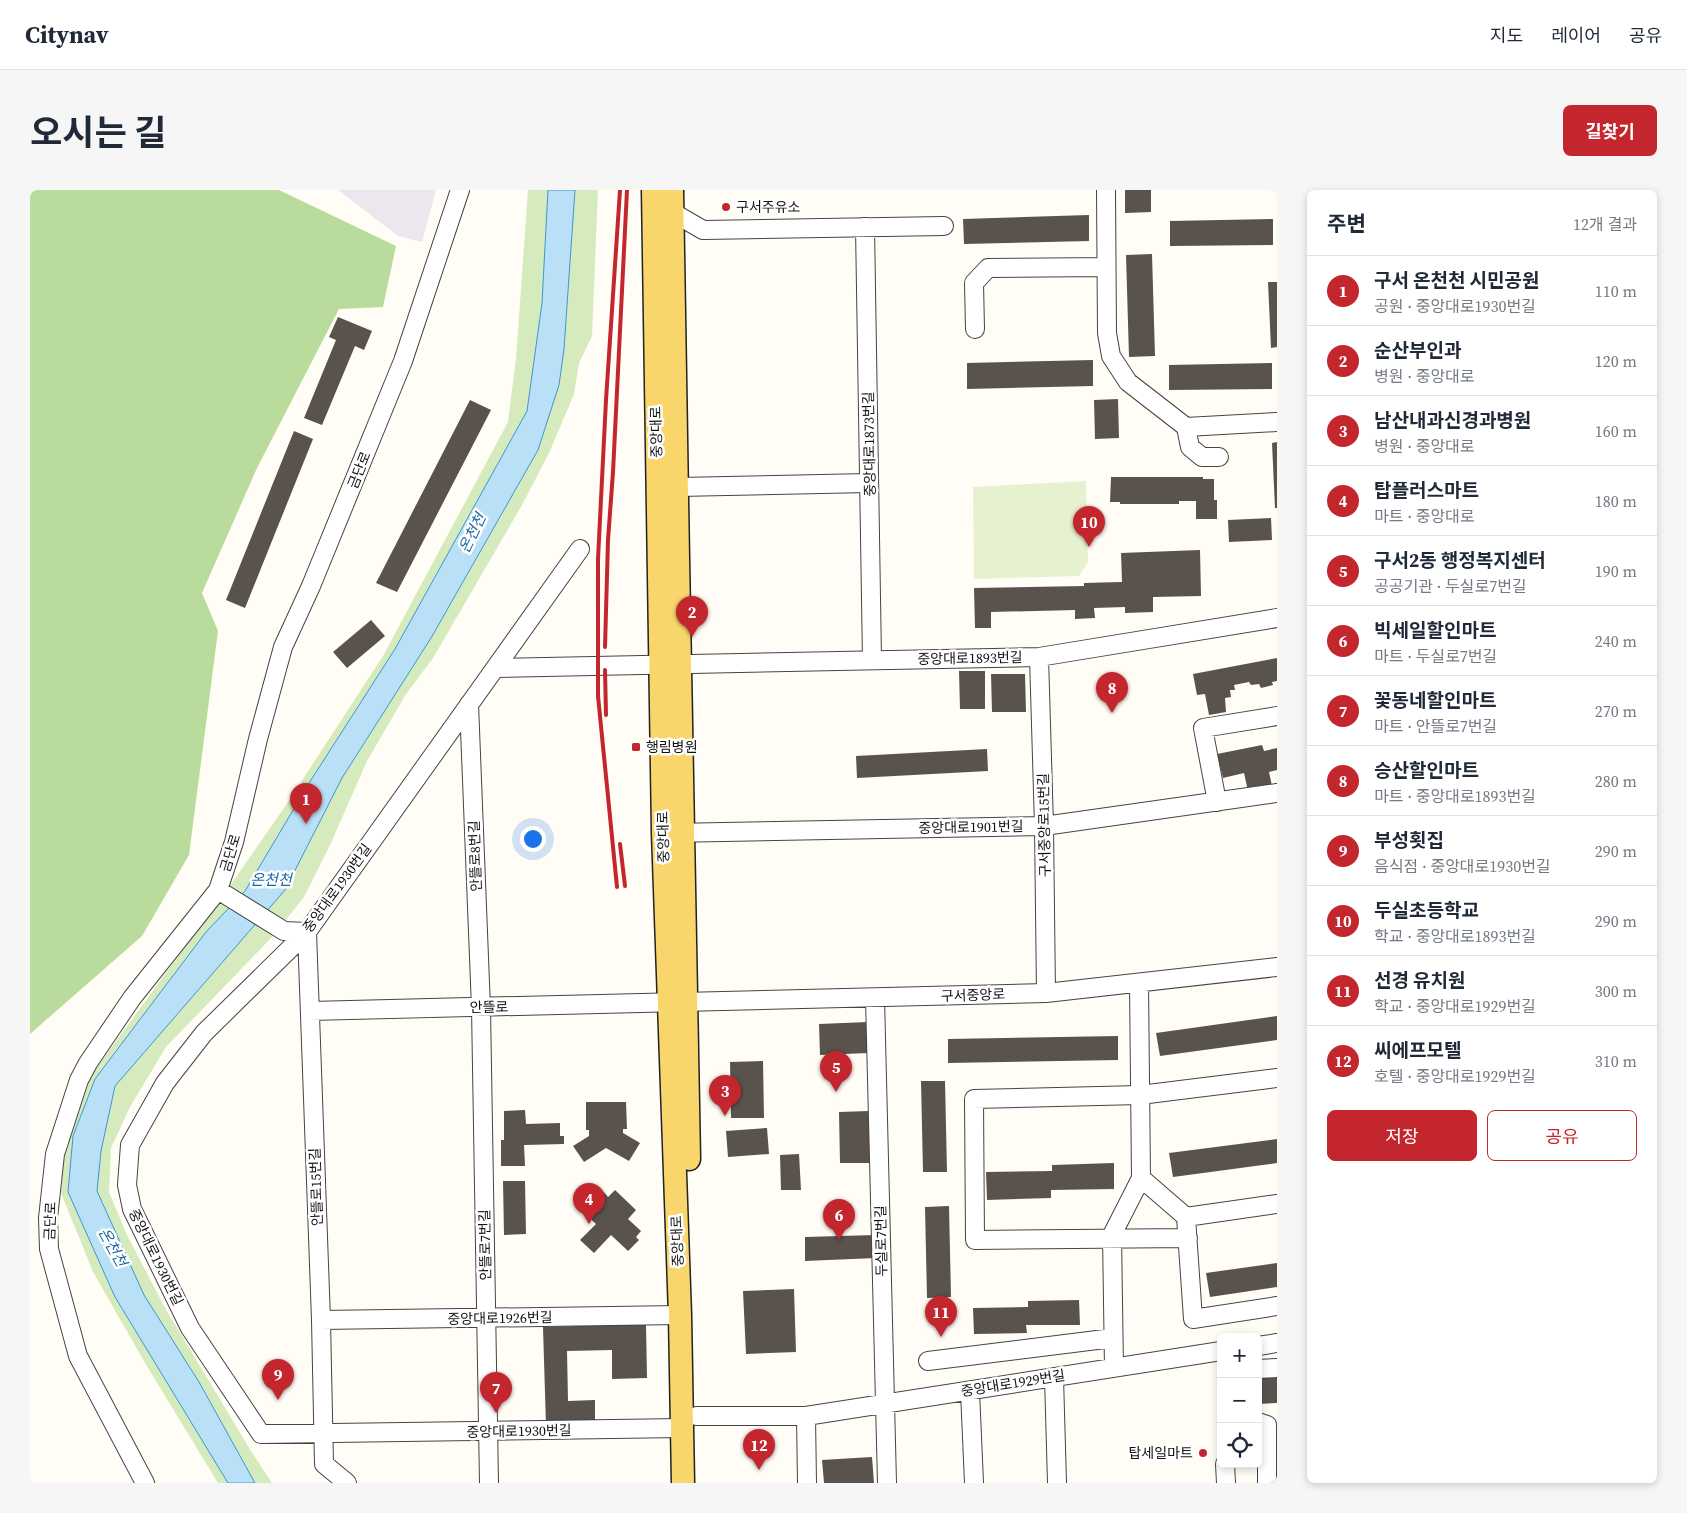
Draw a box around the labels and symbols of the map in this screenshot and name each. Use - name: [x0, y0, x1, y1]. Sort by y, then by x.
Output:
- place label: 구서주유소: [736, 197, 801, 217]
- marker: 구서주유소: [720, 201, 732, 213]
- street label: 중앙대로1873번길: [858, 391, 880, 497]
- street label: 중앙대로: [646, 406, 666, 458]
- street label: 금단로: [342, 448, 376, 492]
- pin: 10: [1073, 506, 1105, 547]
- water label: 온천천: [453, 508, 491, 556]
- pin: 2: [676, 596, 708, 637]
- street label: 중앙대로1893번길: [917, 647, 1023, 669]
- pin: 8: [1096, 672, 1128, 713]
- place label: 행림병원: [646, 737, 698, 757]
- marker: 행림병원: [630, 741, 642, 753]
- street label: 구서중앙로15번길: [1033, 773, 1055, 877]
- pin: 1: [290, 783, 322, 824]
- street label: 중앙대로: [653, 811, 673, 863]
- street label: 중앙대로1901번길: [918, 816, 1024, 838]
- street label: 안뜰로8번길: [464, 820, 486, 892]
- your location: [520, 826, 546, 852]
- street label: 금단로: [215, 831, 245, 874]
- street label: 중앙대로1930번길: [298, 840, 376, 936]
- water label: 온천천: [250, 869, 294, 890]
- street label: 구서중앙로: [940, 984, 1006, 1006]
- street label: 안뜰로: [470, 997, 509, 1017]
- pin: 5: [820, 1051, 852, 1092]
- pin: 3: [709, 1075, 741, 1116]
- street label: 안뜰로15번길: [305, 1147, 327, 1227]
- pin: 4: [573, 1183, 605, 1224]
- pin: 6: [823, 1199, 855, 1240]
- street label: 금단로: [39, 1201, 61, 1241]
- street label: 중앙대로1930번길: [124, 1205, 188, 1309]
- street label: 두실로7번길: [870, 1205, 892, 1277]
- street label: 안뜰로7번길: [474, 1209, 496, 1281]
- street label: 중앙대로: [666, 1215, 688, 1267]
- water label: 온천천: [94, 1224, 133, 1272]
- pin: 11: [925, 1296, 957, 1337]
- street label: 중앙대로1926번길: [447, 1307, 553, 1329]
- pin: 9: [262, 1359, 294, 1400]
- street label: 중앙대로1929번길: [959, 1365, 1067, 1401]
- pin: 7: [480, 1372, 512, 1413]
- street label: 중앙대로1930번길: [466, 1420, 572, 1442]
- pin: 12: [743, 1429, 775, 1470]
- place label: 탑세일마트: [1129, 1443, 1193, 1463]
- marker: 탑세일마트: [1197, 1447, 1209, 1459]

